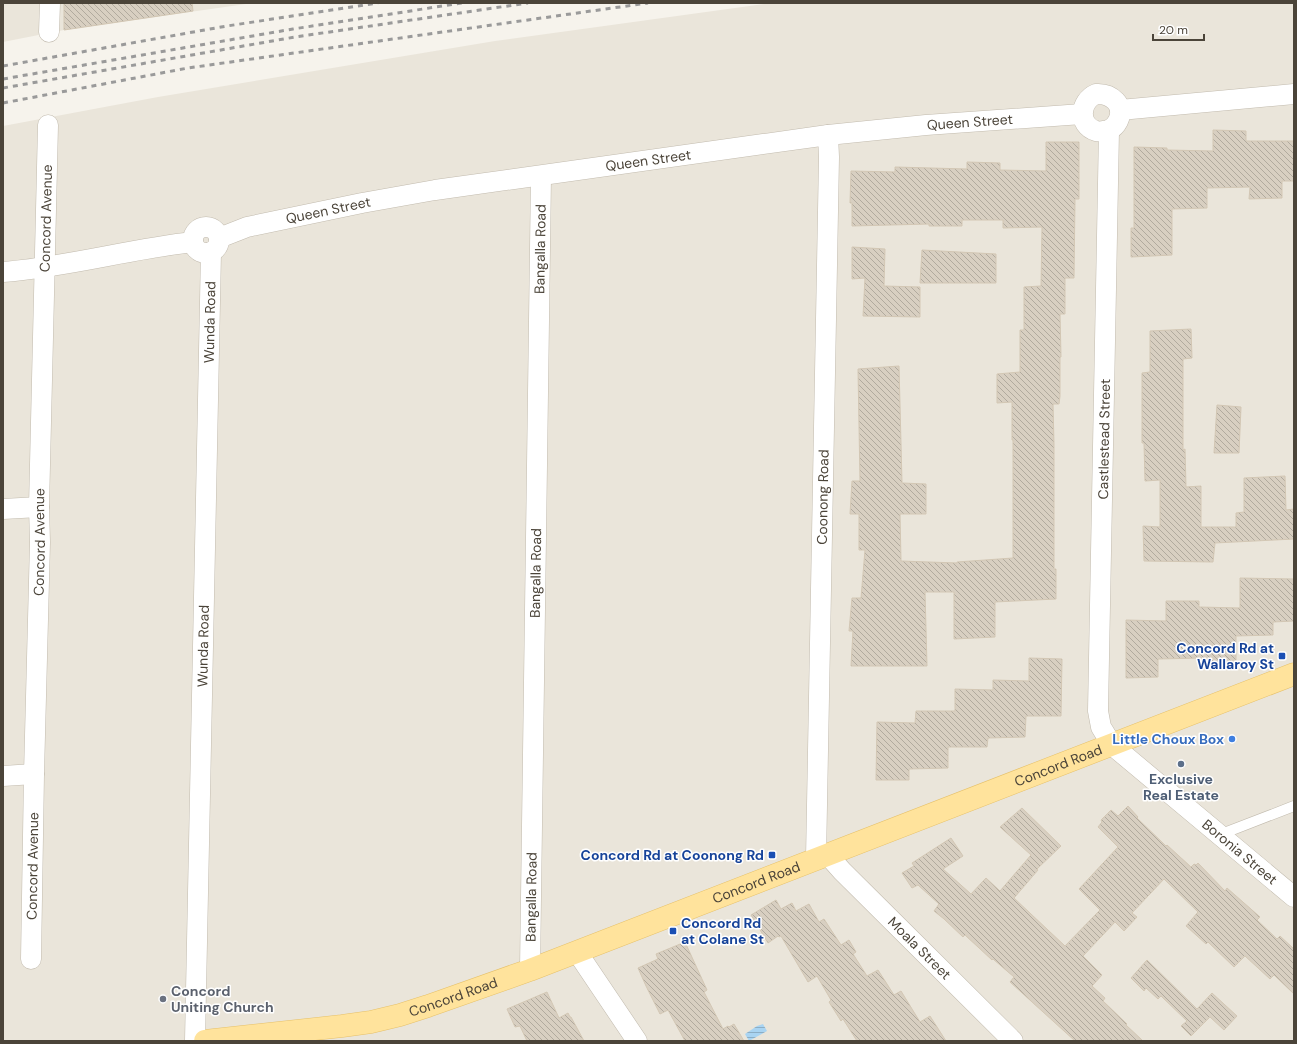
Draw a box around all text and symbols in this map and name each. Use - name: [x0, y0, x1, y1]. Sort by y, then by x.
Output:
- scale bar: [1153, 16, 1204, 42]
- text: 20 m: [1159, 22, 1188, 38]
- street label: Queen Street: [926, 110, 1014, 134]
- street label: Queen Street: [604, 145, 692, 175]
- street label: Concord Avenue: [36, 164, 56, 272]
- street label: Queen Street: [284, 193, 372, 228]
- street label: Bangalla Road: [530, 204, 550, 294]
- street label: Wunda Road: [200, 281, 219, 363]
- street label: Castlestead Street: [1094, 379, 1114, 499]
- street label: Coonong Road: [813, 449, 833, 545]
- street label: Concord Avenue: [30, 488, 49, 596]
- street label: Bangalla Road: [526, 528, 545, 618]
- street label: Wunda Road: [193, 605, 213, 687]
- place label: Concord Rd at Wallaroy St: [1176, 639, 1274, 673]
- marker: Concord Rd at Wallaroy St: [1277, 651, 1287, 661]
- place label: Little Choux Box: [1112, 730, 1224, 748]
- marker: Little Choux Box: [1227, 734, 1237, 744]
- street label: Concord Road: [1012, 740, 1105, 790]
- marker: Exclusive Real Estate: [1176, 759, 1186, 769]
- place label: Exclusive Real Estate: [1143, 770, 1219, 804]
- street label: Concord Avenue: [23, 812, 42, 920]
- street label: Boronia Street: [1199, 815, 1281, 888]
- place label: Concord Rd at Coonong Rd: [581, 846, 764, 864]
- marker: Concord Rd at Coonong Rd: [767, 850, 777, 860]
- street label: Bangalla Road: [521, 852, 541, 942]
- street label: Concord Road: [710, 857, 803, 908]
- street label: Moala Street: [884, 913, 955, 983]
- place label: Concord Rd at Colane St: [681, 914, 764, 948]
- marker: Concord Rd at Colane St: [668, 926, 678, 936]
- street label: Concord Road: [406, 973, 500, 1021]
- place label: Concord Uniting Church: [171, 982, 274, 1016]
- marker: Concord Uniting Church: [158, 994, 168, 1004]

